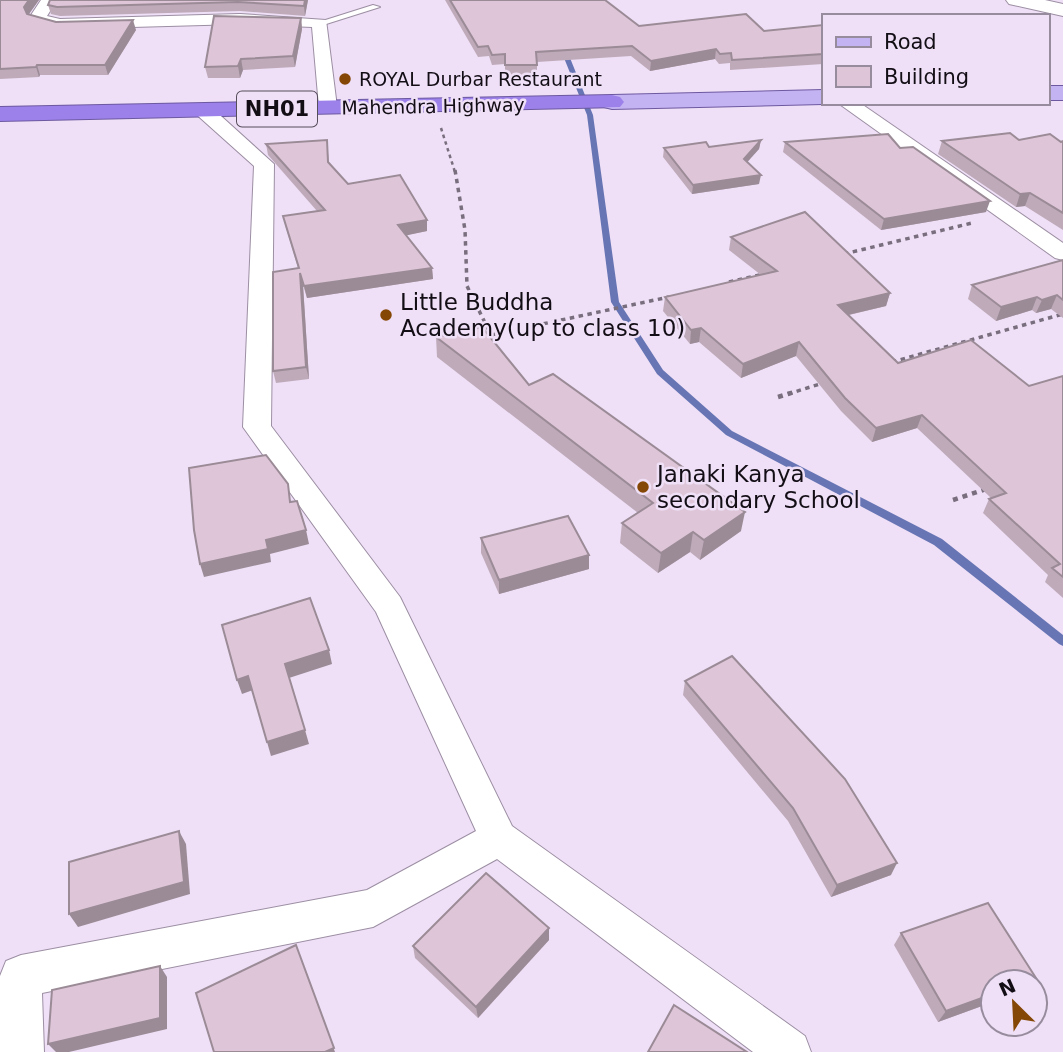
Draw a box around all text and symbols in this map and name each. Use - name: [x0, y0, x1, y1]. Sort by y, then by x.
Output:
- legend: [822, 14, 1049, 105]
- text: Road: [884, 30, 937, 54]
- text: Building: [884, 65, 969, 89]
- place label: ROYAL Durbar Restaurant: [359, 68, 602, 90]
- marker: ROYAL Durbar Restaurant: [337, 71, 353, 87]
- road number: NH01: [237, 92, 317, 126]
- street label: Mahendra Highway: [341, 93, 525, 119]
- place label: Little Buddha Academy(up to class 10): [400, 289, 685, 341]
- marker: Little Buddha Academy(up to class 10): [378, 307, 394, 323]
- place label: Janaki Kanya secondary School: [655, 461, 860, 513]
- marker: Janaki Kanya secondary School: [635, 479, 651, 495]
- north arrow: [979, 968, 1049, 1038]
- text: N: [995, 974, 1019, 1001]

